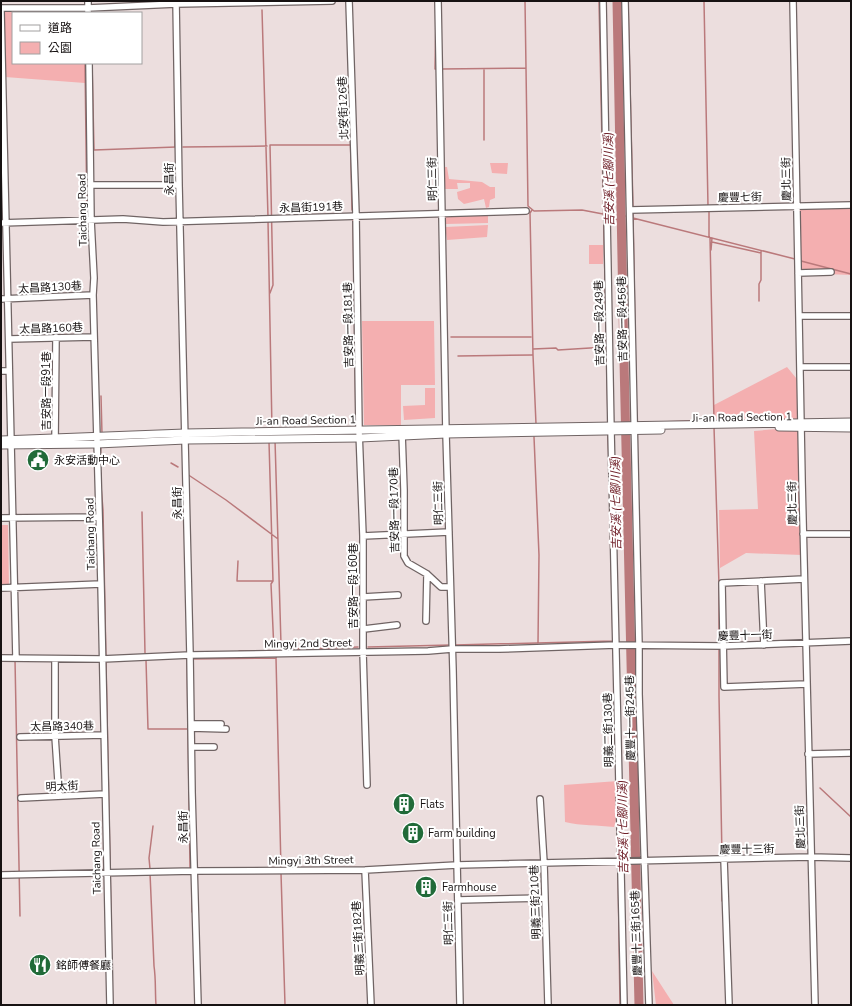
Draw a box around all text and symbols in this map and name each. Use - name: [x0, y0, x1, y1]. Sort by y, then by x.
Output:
- legend: [12, 12, 142, 64]
- text: 道路: [48, 20, 72, 36]
- text: 公園: [48, 40, 72, 56]
- street label: 北安街126巷: [335, 76, 352, 140]
- water label: 吉安溪 (七腳川溪): [600, 132, 618, 226]
- street label: 明仁三街: [425, 157, 440, 201]
- street label: 慶北三街: [779, 157, 794, 201]
- street label: 永昌街: [162, 162, 177, 196]
- street label: Taichang Road: [74, 174, 91, 246]
- street label: 慶豐七街: [718, 190, 762, 205]
- street label: 永昌街191巷: [279, 199, 343, 216]
- street label: 吉安路一段456巷: [614, 276, 631, 362]
- street label: 太昌路130巷: [18, 278, 82, 297]
- street label: 吉安路一段249巷: [591, 280, 608, 366]
- street label: 吉安路一段181巷: [340, 282, 357, 368]
- street label: 太昌路160巷: [19, 320, 83, 337]
- street label: 吉安路一段91巷: [39, 351, 54, 431]
- street label: Ji-an Road Section 1: [691, 409, 792, 426]
- street label: Ji-an Road Section 1: [255, 412, 356, 429]
- public building icon: 永安活動中心: [25, 447, 51, 473]
- place label: 永安活動中心: [54, 453, 120, 468]
- water label: 吉安溪 (七腳川溪): [607, 456, 625, 550]
- street label: 吉安路一段170巷: [386, 467, 403, 553]
- street label: 明仁三街: [431, 481, 446, 525]
- street label: 慶北三街: [785, 481, 800, 525]
- street label: 永昌街: [170, 486, 185, 520]
- street label: Taichang Road: [82, 498, 99, 570]
- street label: 吉安路一段160巷: [346, 543, 361, 629]
- street label: 慶豐十一街: [717, 627, 773, 644]
- street label: Mingyi 2nd Street: [264, 635, 352, 652]
- street label: 慶豐十一街245巷: [622, 675, 639, 761]
- street label: 明義二街130巷: [600, 692, 617, 768]
- street label: 太昌路340巷: [30, 718, 94, 735]
- street label: 明太街: [45, 778, 79, 795]
- water label: 吉安溪 (七腳川溪): [614, 780, 632, 874]
- building icon: Flats: [391, 791, 417, 817]
- place label: Flats: [420, 797, 444, 812]
- street label: 慶北三街: [792, 805, 809, 849]
- street label: 永昌街: [176, 810, 191, 844]
- building icon: Farm building: [400, 820, 426, 846]
- street label: Taichang Road: [88, 822, 105, 894]
- place label: Farm building: [428, 826, 496, 841]
- street label: 慶豐十三街: [719, 842, 775, 857]
- street label: Mingyi 3th Street: [268, 852, 354, 869]
- street label: 明義三街210巷: [527, 864, 544, 940]
- building icon: Farmhouse: [413, 874, 439, 900]
- place label: Farmhouse: [442, 880, 497, 895]
- street label: 慶豐十三街165巷: [628, 890, 645, 976]
- street label: 明義三街182巷: [349, 900, 368, 976]
- street label: 明仁三街: [441, 901, 456, 945]
- restaurant icon: 銘師傅餐廳: [27, 952, 53, 978]
- place label: 銘師傅餐廳: [56, 958, 111, 973]

